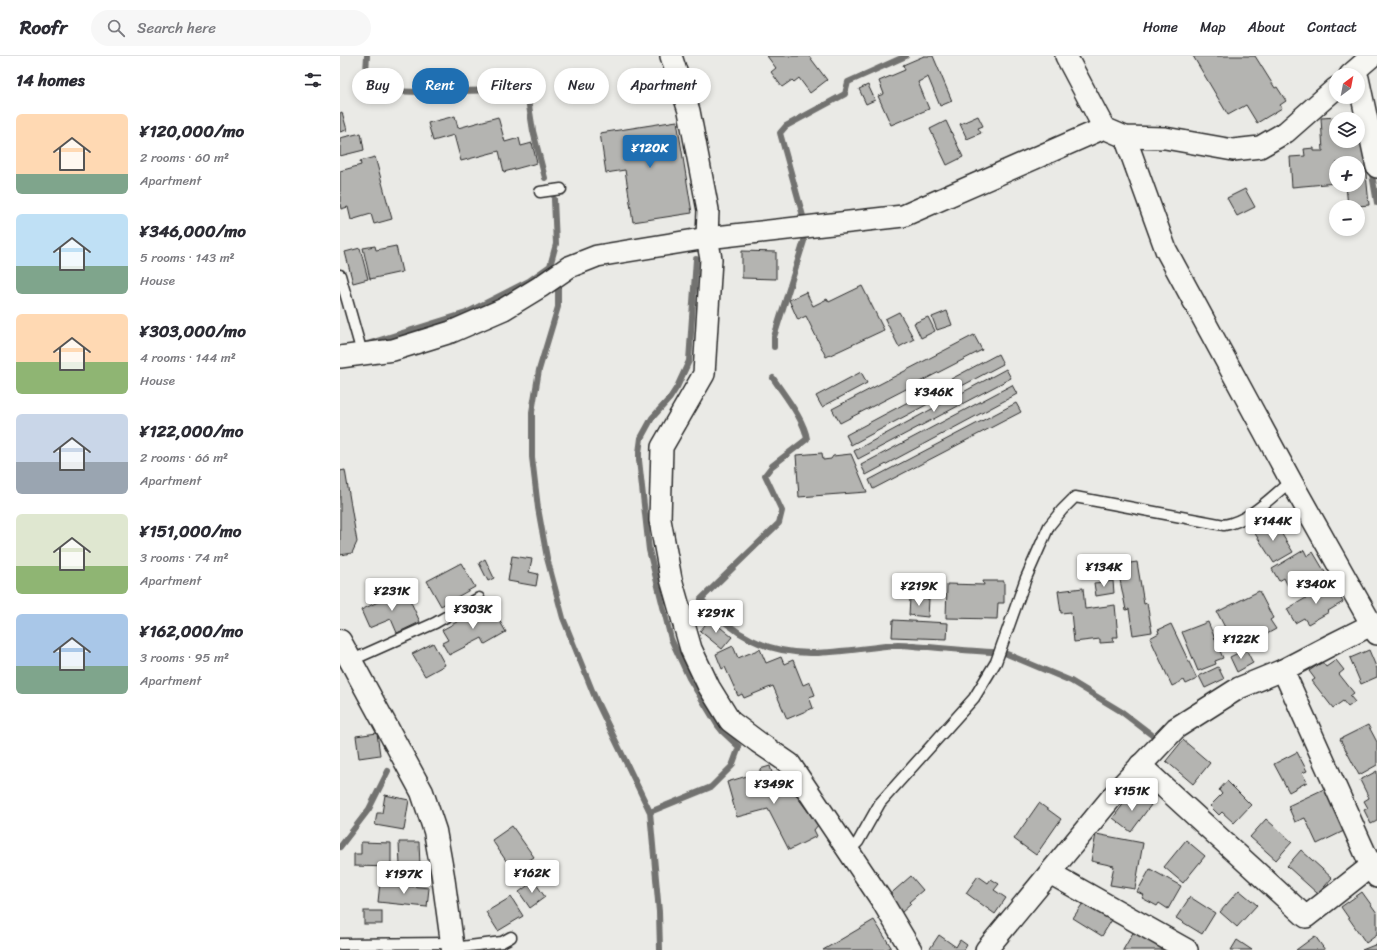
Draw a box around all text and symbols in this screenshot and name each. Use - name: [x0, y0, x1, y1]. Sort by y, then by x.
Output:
- search box: [91, 10, 371, 46]
- text: Roofr: [20, 11, 67, 44]
- text: Search here: [137, 15, 216, 41]
- text: Home: [1143, 15, 1178, 40]
- text: Map: [1200, 15, 1226, 40]
- text: About: [1248, 15, 1285, 40]
- text: Contact: [1307, 15, 1357, 40]
- icon: search: [105, 17, 127, 39]
- text: 14 homes: [16, 65, 85, 95]
- chip: Buy: [352, 68, 404, 104]
- chip: Rent: [412, 68, 469, 104]
- chip: Filters: [477, 68, 546, 104]
- chip: New: [554, 68, 609, 104]
- chip: Apartment: [617, 68, 711, 104]
- north arrow: [1329, 68, 1365, 104]
- map controls: [1329, 68, 1365, 236]
- icon: filters: [302, 69, 324, 91]
- button: layers: [1329, 112, 1365, 148]
- text: ¥120,000/mo: [140, 116, 244, 146]
- icon: home: [48, 130, 96, 178]
- pin: ¥120K: [622, 135, 678, 169]
- text: ¥120K: [632, 136, 668, 159]
- text: 2 rooms · 60 m²: [140, 146, 229, 169]
- button: +: [1329, 156, 1365, 192]
- text: Apartment: [140, 169, 201, 192]
- button: −: [1329, 200, 1365, 236]
- text: ¥346,000/mo: [140, 216, 246, 246]
- icon: home: [48, 230, 96, 278]
- text: 5 rooms · 143 m²: [140, 246, 235, 269]
- text: House: [140, 269, 175, 292]
- text: ¥303,000/mo: [140, 316, 246, 346]
- icon: home: [48, 330, 96, 378]
- text: 4 rooms · 144 m²: [140, 346, 236, 369]
- text: House: [140, 369, 175, 392]
- pin: ¥346K: [906, 379, 962, 413]
- text: ¥346K: [915, 380, 953, 403]
- text: ¥122,000/mo: [140, 416, 243, 446]
- icon: home: [48, 430, 96, 478]
- text: 2 rooms · 66 m²: [140, 446, 228, 469]
- text: Apartment: [140, 469, 201, 492]
- pin: ¥144K: [1245, 508, 1301, 542]
- text: ¥144K: [1255, 509, 1291, 532]
- text: ¥151,000/mo: [140, 516, 241, 546]
- icon: home: [48, 530, 96, 578]
- text: 3 rooms · 74 m²: [140, 546, 229, 569]
- pin: ¥134K: [1076, 554, 1132, 588]
- text: ¥134K: [1086, 555, 1122, 578]
- text: Apartment: [140, 569, 201, 592]
- pin: ¥340K: [1288, 571, 1344, 605]
- text: ¥340K: [1297, 572, 1335, 595]
- pin: ¥219K: [891, 573, 947, 607]
- text: ¥219K: [901, 574, 937, 597]
- pin: ¥231K: [364, 578, 420, 612]
- text: ¥231K: [374, 579, 410, 602]
- pin: ¥303K: [445, 596, 501, 630]
- text: ¥303K: [454, 597, 492, 620]
- pin: ¥291K: [688, 600, 744, 634]
- text: ¥291K: [698, 601, 734, 624]
- text: ¥162,000/mo: [140, 616, 243, 646]
- pin: ¥122K: [1213, 626, 1269, 660]
- text: ¥122K: [1223, 627, 1259, 650]
- icon: home: [48, 630, 96, 678]
- text: 3 rooms · 95 m²: [140, 646, 229, 669]
- text: Apartment: [140, 669, 201, 692]
- pin: ¥349K: [746, 771, 802, 805]
- text: ¥349K: [755, 772, 793, 795]
- pin: ¥151K: [1104, 778, 1160, 812]
- text: ¥151K: [1115, 779, 1149, 802]
- pin: ¥162K: [504, 860, 560, 894]
- pin: ¥197K: [376, 861, 432, 895]
- text: ¥162K: [514, 861, 550, 884]
- text: ¥197K: [386, 862, 422, 885]

